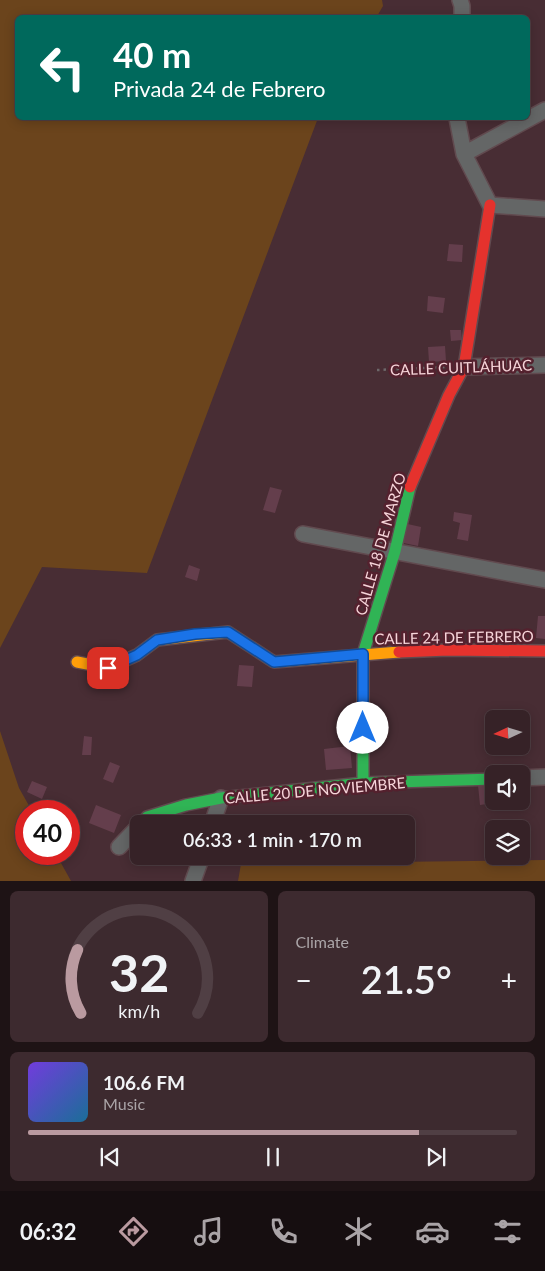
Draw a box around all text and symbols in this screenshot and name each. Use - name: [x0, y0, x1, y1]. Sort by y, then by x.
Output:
- text: 40 m: [113, 33, 191, 75]
- icon: left: [30, 35, 95, 100]
- text: Privada 24 de Febrero: [113, 75, 326, 102]
- street label: CALLE CUITLÁHUAC: [390, 356, 532, 378]
- street label: CALLE 18 DE MARZO: [351, 471, 409, 617]
- street label: CALLE 24 DE FEBRERO: [374, 627, 534, 647]
- pin: [87, 647, 129, 689]
- icon: arrive: [94, 654, 122, 682]
- position arrow: [336, 701, 388, 753]
- north arrow: [485, 710, 530, 755]
- map controls: [485, 710, 530, 865]
- button: sound: [485, 765, 530, 810]
- street label: CALLE 20 DE NOVIEMBRE: [224, 773, 406, 807]
- speed limit sign: 40: [15, 800, 80, 865]
- button: layers: [485, 820, 530, 865]
- text: 06:33 · 1 min · 170 m: [183, 828, 362, 851]
- text: Climate: [296, 932, 349, 951]
- text: 32: [109, 941, 169, 1003]
- text: 21.5°: [361, 956, 452, 1002]
- text: −: [296, 963, 312, 997]
- text: +: [501, 963, 517, 997]
- text: km/h: [118, 1000, 160, 1022]
- text: 106.6 FM: [103, 1071, 185, 1094]
- text: Music: [103, 1094, 145, 1113]
- icon: previous: [96, 1143, 124, 1171]
- icon: pause: [259, 1143, 287, 1171]
- icon: next: [422, 1143, 450, 1171]
- icon: directions: [116, 1214, 151, 1249]
- icon: music: [191, 1214, 226, 1249]
- icon: phone: [266, 1214, 301, 1249]
- icon: climate: [341, 1214, 376, 1249]
- icon: car: [415, 1214, 450, 1249]
- icon: filters: [490, 1214, 525, 1249]
- text: 06:32: [20, 1218, 77, 1245]

